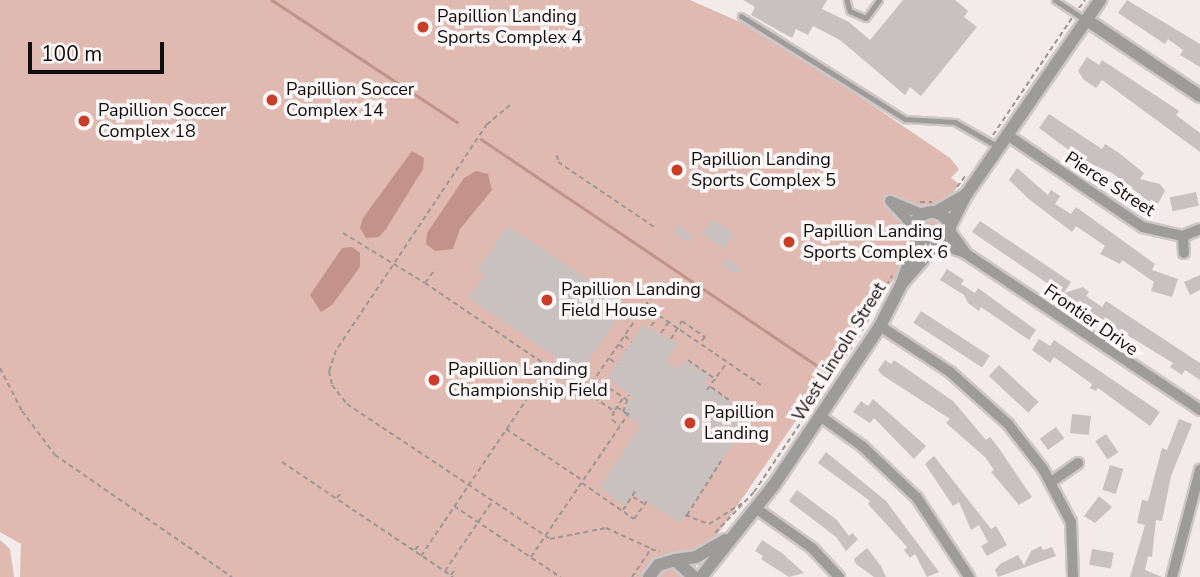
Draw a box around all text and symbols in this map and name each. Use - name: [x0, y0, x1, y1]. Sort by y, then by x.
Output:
- place label: Papillion Landing Sports Complex 4: [437, 6, 582, 48]
- marker: Papillion Landing Sports Complex 4: [415, 19, 431, 35]
- scale bar: [32, 28, 168, 72]
- text: 100 m: [41, 40, 102, 68]
- place label: Papillion Soccer Complex 14: [286, 79, 414, 122]
- marker: Papillion Soccer Complex 14: [264, 92, 280, 108]
- place label: Papillion Soccer Complex 18: [98, 100, 226, 142]
- marker: Papillion Soccer Complex 18: [76, 113, 92, 129]
- street label: Pierce Street: [1061, 147, 1159, 221]
- place label: Papillion Landing Sports Complex 5: [691, 149, 836, 192]
- marker: Papillion Landing Sports Complex 5: [669, 162, 685, 178]
- place label: Papillion Landing Sports Complex 6: [803, 221, 948, 264]
- marker: Papillion Landing Sports Complex 6: [781, 234, 797, 250]
- place label: Papillion Landing Field House: [561, 279, 701, 322]
- street label: West Lincoln Street: [788, 279, 890, 425]
- street label: Frontier Drive: [1040, 280, 1142, 360]
- marker: Papillion Landing Field House: [539, 292, 555, 308]
- place label: Papillion Landing Championship Field: [448, 359, 608, 402]
- marker: Papillion Landing Championship Field: [426, 372, 442, 388]
- place label: Papillion Landing: [704, 402, 774, 444]
- marker: Papillion Landing: [682, 415, 698, 431]

